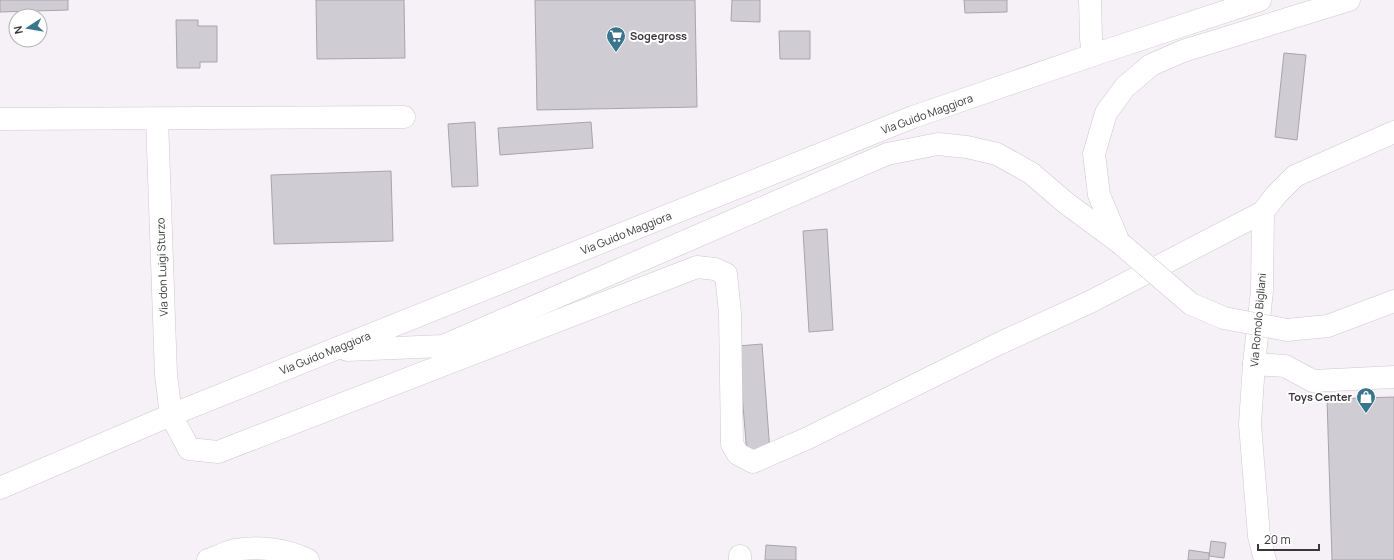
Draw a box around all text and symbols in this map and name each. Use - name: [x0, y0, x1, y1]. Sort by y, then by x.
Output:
- north arrow: [8, 8, 48, 48]
- text: N: [10, 25, 26, 36]
- supermarket icon: Sogegross: [605, 25, 627, 53]
- place label: Sogegross: [630, 28, 687, 43]
- street label: Via Guido Maggiora: [879, 90, 975, 137]
- street label: Via Guido Maggiora: [578, 207, 673, 258]
- street label: Via don Luigi Sturzo: [152, 217, 171, 317]
- street label: Via Romolo Bigliani: [1246, 272, 1269, 367]
- street label: Via Guido Maggiora: [277, 327, 372, 378]
- shop icon: Toys Center: [1355, 386, 1377, 414]
- place label: Toys Center: [1288, 389, 1353, 404]
- scale bar: [1258, 526, 1319, 552]
- text: 20 m: [1264, 531, 1291, 548]

